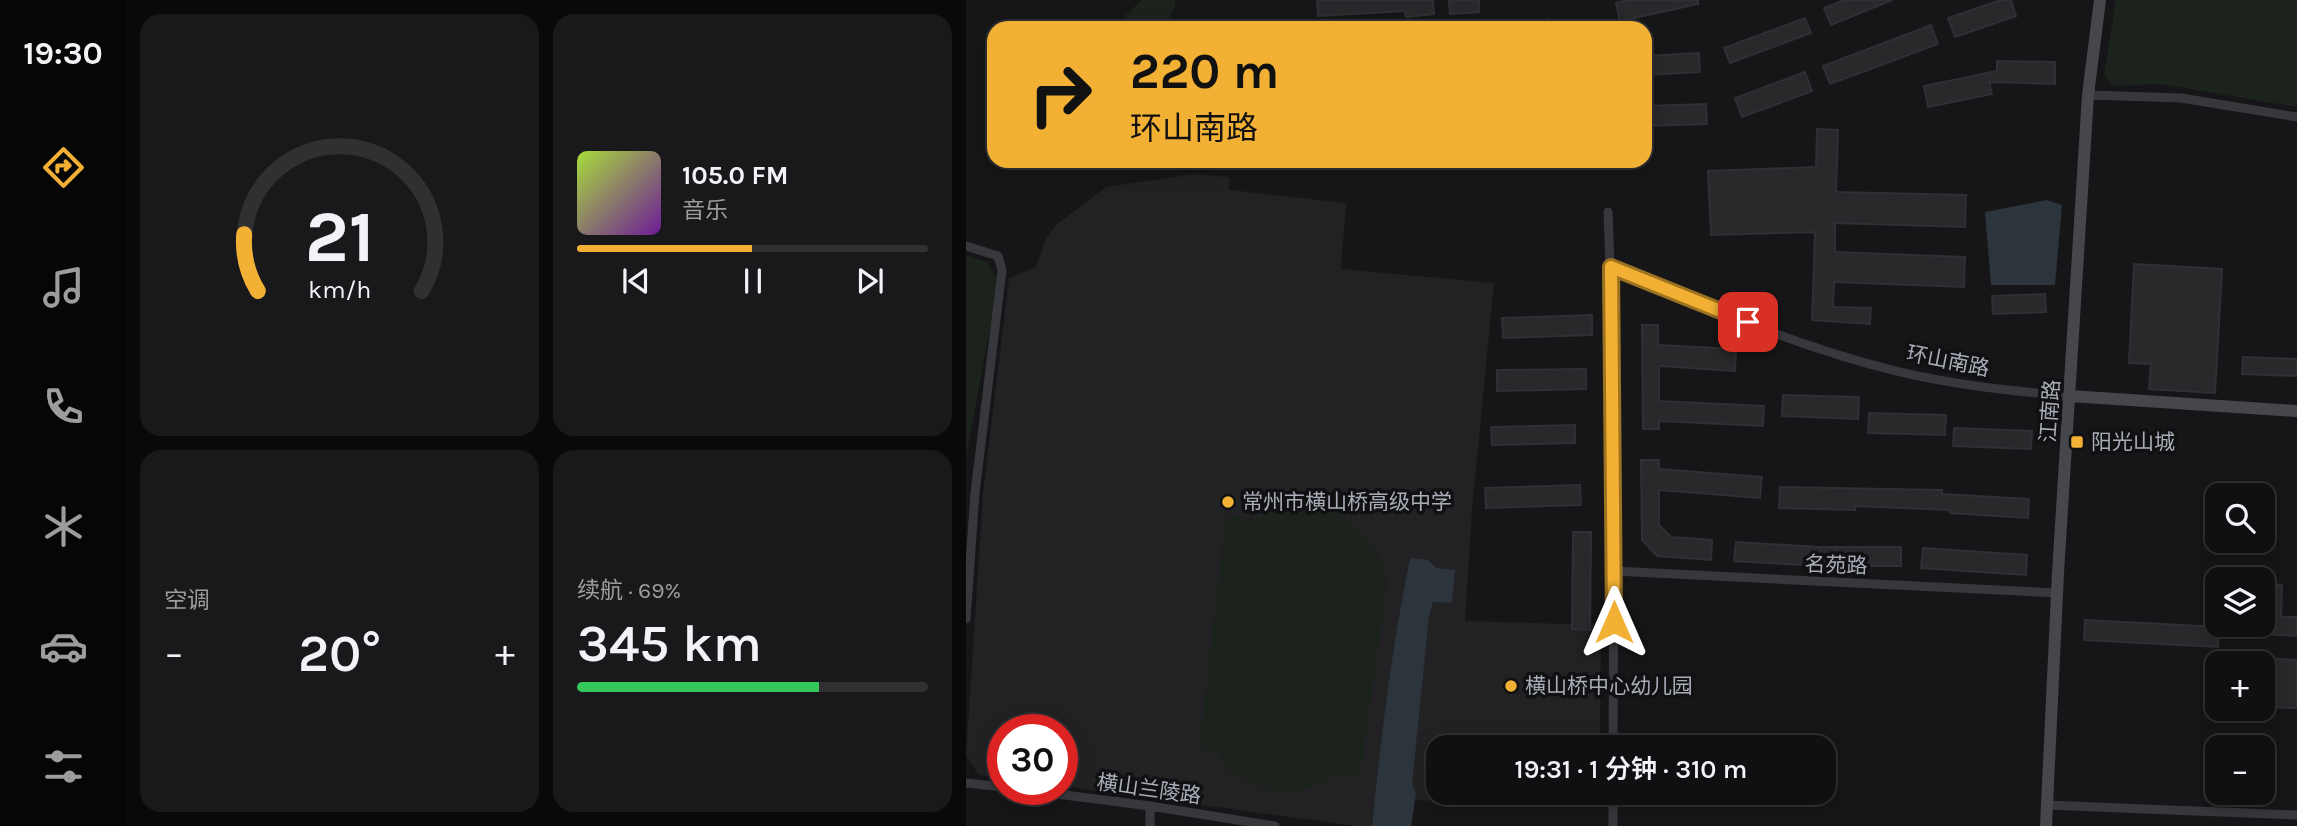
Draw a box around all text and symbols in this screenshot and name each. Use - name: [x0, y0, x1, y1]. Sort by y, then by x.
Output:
- text: 19:30: [23, 35, 103, 72]
- text: 220 m: [1130, 43, 1279, 100]
- icon: right: [1015, 49, 1106, 140]
- text: 环山南路: [1130, 110, 1258, 147]
- icon: directions: [39, 143, 88, 192]
- text: 105.0 FM: [682, 160, 788, 191]
- text: 21: [305, 195, 375, 280]
- text: 音乐: [682, 197, 728, 224]
- icon: previous: [617, 262, 655, 300]
- icon: pause: [734, 262, 772, 300]
- icon: next: [851, 262, 889, 300]
- icon: music: [39, 263, 88, 312]
- text: km/h: [308, 275, 371, 304]
- pin: [1718, 292, 1778, 352]
- icon: arrive: [1729, 303, 1767, 341]
- street label: 环山南路: [1904, 341, 1992, 381]
- street label: 江南路: [2036, 379, 2064, 443]
- icon: phone: [39, 382, 88, 431]
- place label: 阳光山城: [2091, 430, 2175, 454]
- marker: 阳光山城: [2069, 434, 2085, 450]
- map controls: [2205, 483, 2275, 805]
- button: search: [2205, 483, 2275, 553]
- place label: 常州市横山桥高级中学: [1242, 490, 1452, 514]
- marker: 常州市横山桥高级中学: [1220, 494, 1236, 510]
- icon: climate: [39, 502, 88, 551]
- street label: 名苑路: [1804, 552, 1868, 578]
- button: layers: [2205, 567, 2275, 637]
- text: 续航 · 69%: [577, 577, 681, 604]
- position arrow: [1577, 585, 1651, 659]
- text: 空调: [164, 587, 210, 614]
- text: 345 km: [577, 613, 762, 674]
- icon: car: [39, 622, 88, 671]
- text: 20°: [298, 623, 381, 684]
- text: −: [164, 631, 184, 676]
- text: +: [495, 631, 515, 676]
- button: +: [2205, 651, 2275, 721]
- place label: 横山桥中心幼儿园: [1525, 674, 1693, 698]
- marker: 横山桥中心幼儿园: [1503, 678, 1519, 694]
- speed limit sign: 30: [987, 714, 1078, 805]
- button: −: [2205, 735, 2275, 805]
- icon: filters: [39, 742, 88, 791]
- text: 19:31 · 1 分钟 · 310 m: [1515, 754, 1747, 785]
- street label: 横山兰陵路: [1095, 770, 1203, 808]

